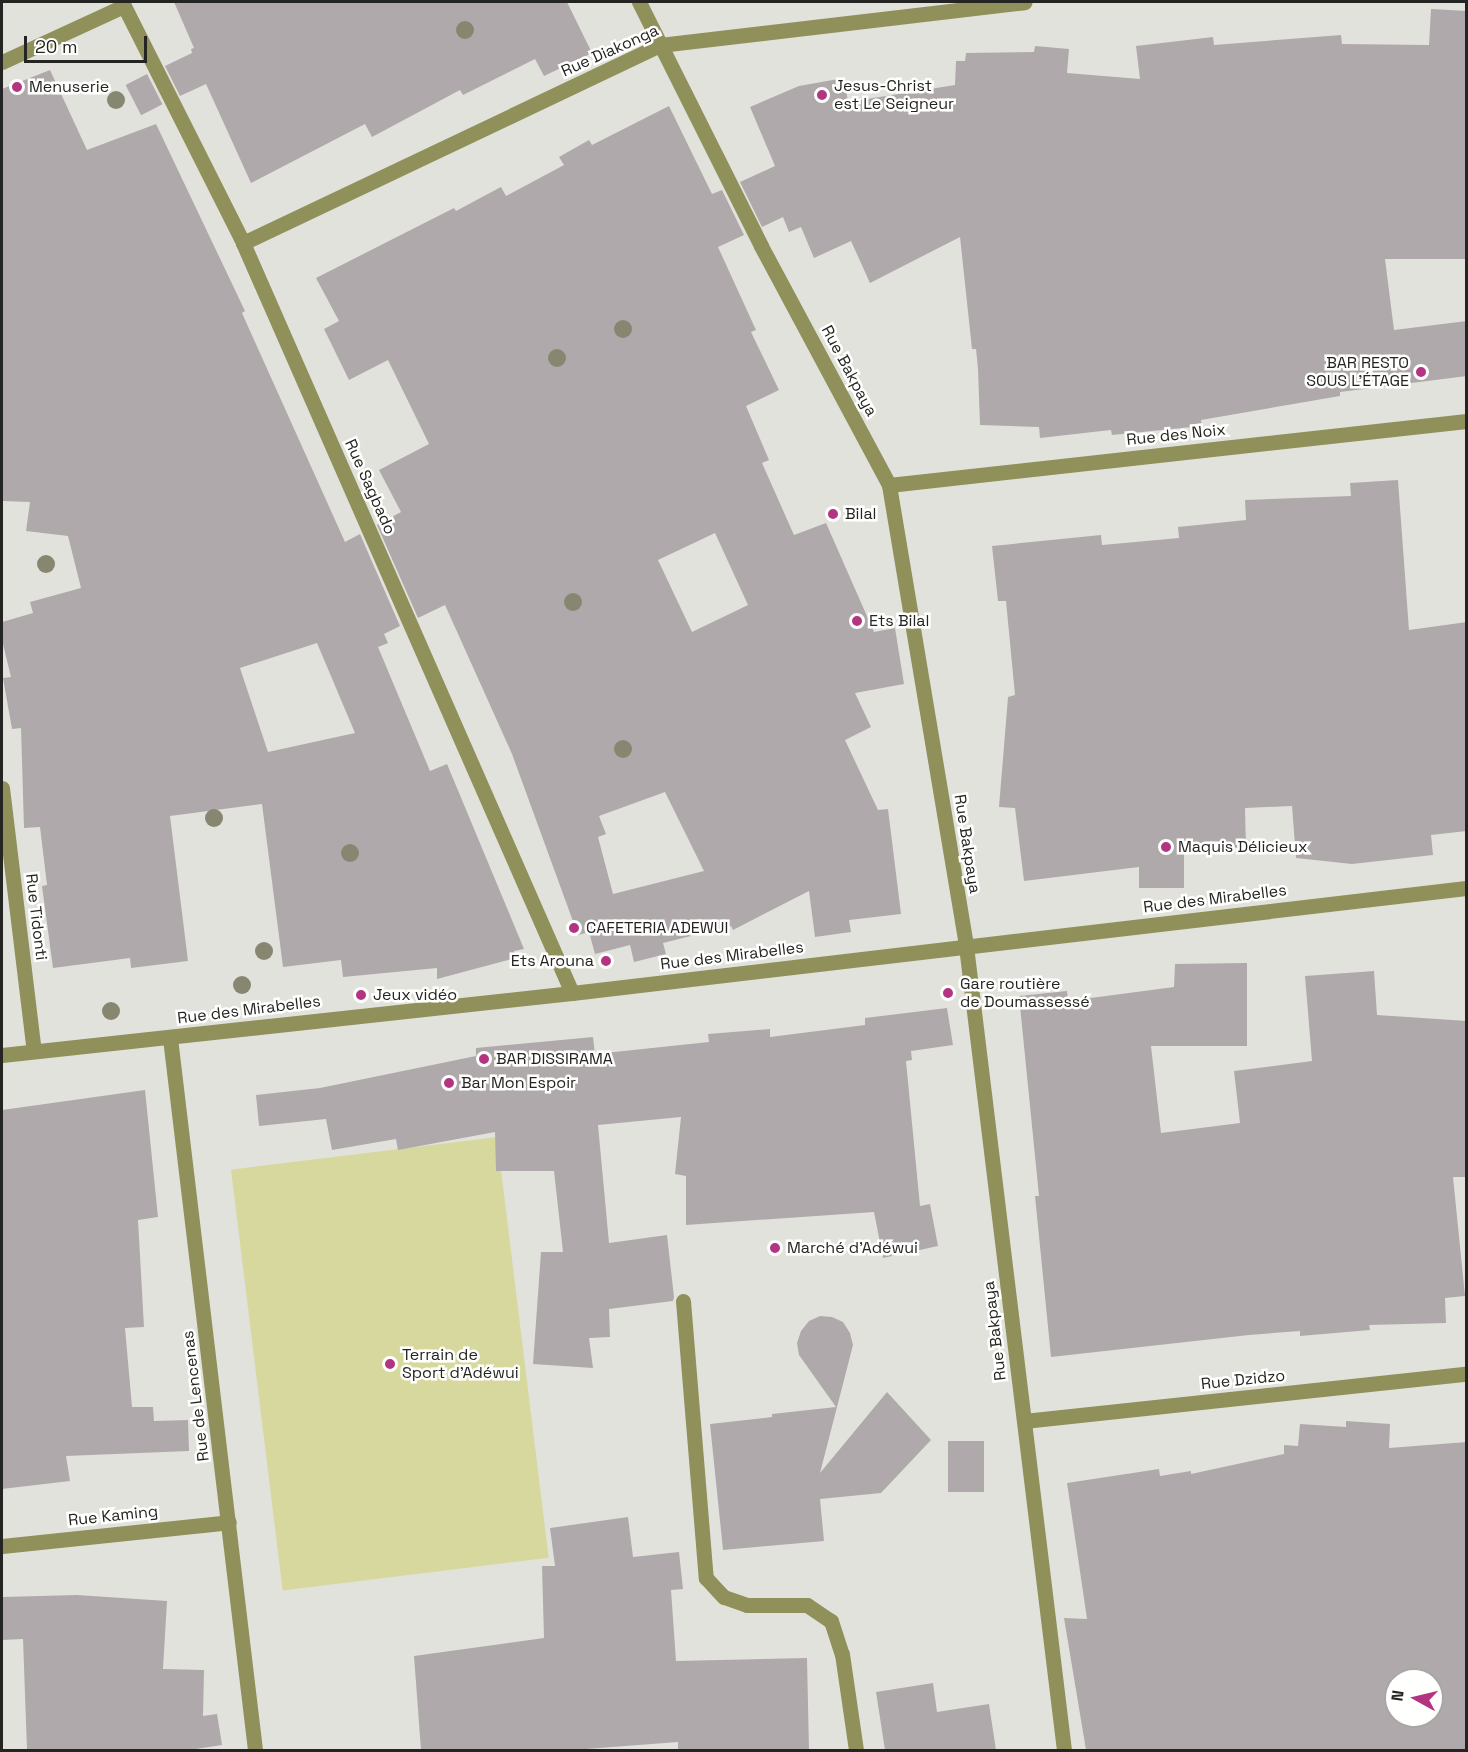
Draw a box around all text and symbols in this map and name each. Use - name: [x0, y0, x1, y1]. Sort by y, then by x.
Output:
- street label: Rue Diakonga: [558, 21, 662, 81]
- scale bar: [27, 24, 150, 62]
- text: 20 m: [35, 35, 78, 58]
- place label: Jesus-Christ est Le Seigneur: [834, 76, 954, 114]
- place label: Menuserie: [29, 77, 109, 97]
- marker: Menuserie: [10, 80, 24, 94]
- marker: Jesus-Christ est Le Seigneur: [815, 88, 829, 102]
- street label: Rue Bakpaya: [817, 322, 881, 420]
- place label: BAR RESTO SOUS L'ÉTAGE: [1306, 353, 1409, 391]
- marker: BAR RESTO SOUS L'ÉTAGE: [1414, 365, 1428, 379]
- street label: Rue des Noix: [1125, 420, 1227, 450]
- street label: Rue Sagbado: [340, 436, 400, 538]
- place label: Bilal: [845, 504, 877, 524]
- marker: Bilal: [826, 507, 840, 521]
- place label: Ets Bilal: [869, 611, 929, 631]
- marker: Ets Bilal: [850, 614, 864, 628]
- street label: Rue Bakpaya: [950, 793, 984, 895]
- place label: Maquis Délicieux: [1178, 837, 1308, 857]
- marker: Maquis Délicieux: [1159, 840, 1173, 854]
- street label: Rue Tidonti: [21, 872, 51, 962]
- street label: Rue des Mirabelles: [1142, 881, 1288, 917]
- place label: CAFETERIA ADEWUI: [586, 918, 729, 938]
- marker: CAFETERIA ADEWUI: [567, 921, 581, 935]
- street label: Rue des Mirabelles: [659, 938, 805, 974]
- place label: Ets Arouna: [511, 951, 594, 971]
- marker: Ets Arouna: [599, 954, 613, 968]
- place label: Gare routière de Doumassessé: [960, 974, 1090, 1012]
- place label: Jeux vidéo: [373, 985, 457, 1005]
- marker: Gare routière de Doumassessé: [941, 986, 955, 1000]
- marker: Jeux vidéo: [354, 988, 368, 1002]
- street label: Rue des Mirabelles: [176, 992, 322, 1028]
- place label: BAR DISSIRAMA: [496, 1049, 613, 1069]
- marker: BAR DISSIRAMA: [477, 1052, 491, 1066]
- place label: Bar Mon Espoir: [461, 1073, 576, 1093]
- marker: Bar Mon Espoir: [442, 1076, 456, 1090]
- place label: Marché d'Adéwui: [787, 1238, 918, 1258]
- marker: Marché d'Adéwui: [768, 1241, 782, 1255]
- street label: Rue Bakpaya: [979, 1280, 1011, 1382]
- street label: Rue de Lencenas: [178, 1329, 214, 1463]
- place label: Terrain de Sport d'Adéwui: [402, 1345, 519, 1383]
- marker: Terrain de Sport d'Adéwui: [383, 1357, 397, 1371]
- street label: Rue Dzidzo: [1200, 1366, 1286, 1394]
- street label: Rue Kaming: [67, 1502, 159, 1530]
- north arrow: [1384, 1668, 1444, 1728]
- text: N: [1387, 1689, 1409, 1702]

